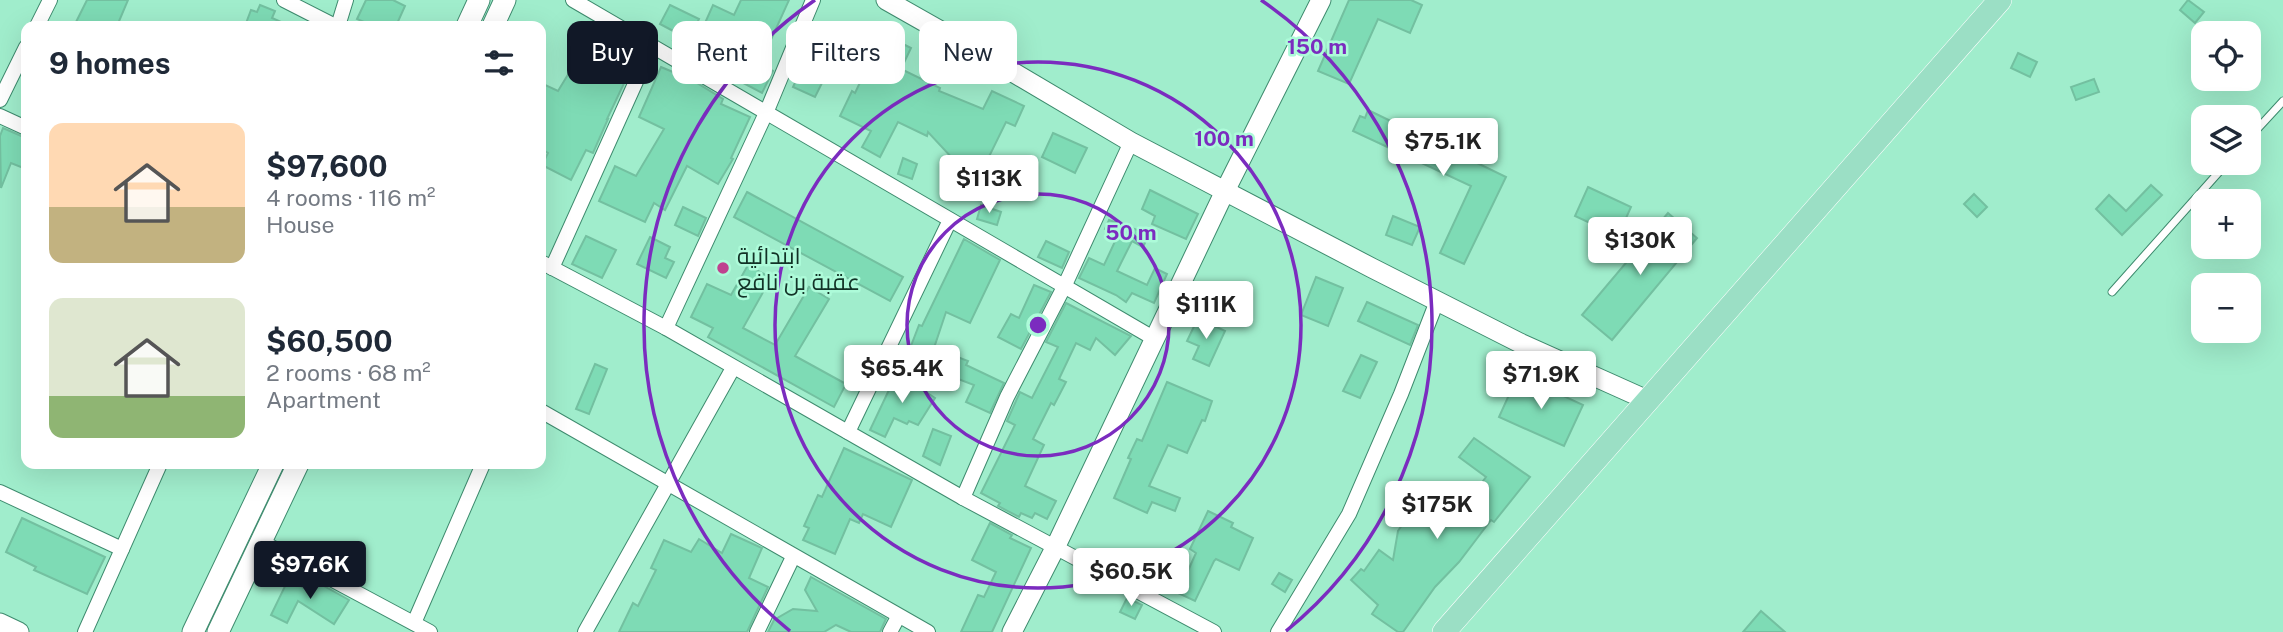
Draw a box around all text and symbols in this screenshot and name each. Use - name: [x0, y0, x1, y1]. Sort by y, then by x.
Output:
- chip: Buy: [567, 21, 658, 84]
- chip: Rent: [672, 21, 772, 84]
- chip: Filters: [786, 21, 905, 84]
- chip: New: [919, 21, 1017, 84]
- map controls: [2191, 21, 2261, 343]
- button: locate: [2191, 21, 2261, 91]
- text: 150 m: [1287, 34, 1347, 59]
- icon: filters: [480, 44, 518, 82]
- text: 9 homes: [49, 45, 171, 81]
- button: layers: [2191, 105, 2261, 175]
- pin: $75.1K: [1386, 118, 1500, 178]
- text: 100 m: [1194, 126, 1254, 151]
- text: $75.1K: [1404, 127, 1482, 154]
- text: $97,600: [266, 148, 388, 184]
- icon: home: [105, 151, 189, 235]
- pin: $113K: [940, 156, 1038, 215]
- text: $113K: [955, 164, 1023, 191]
- text: 4 rooms · 116 m²: [266, 184, 435, 211]
- button: +: [2191, 189, 2261, 259]
- text: House: [266, 211, 334, 238]
- pin: $130K: [1591, 218, 1689, 277]
- text: 50 m: [1105, 220, 1157, 245]
- text: $130K: [1604, 226, 1676, 253]
- place label: ابتدائية عقبة بن نافع: [737, 242, 860, 298]
- marker: ابتدائية عقبة بن نافع: [715, 260, 731, 276]
- button: −: [2191, 273, 2261, 343]
- pin: $111K: [1157, 282, 1255, 341]
- text: $111K: [1175, 290, 1237, 317]
- centre of rings: [1026, 313, 1050, 337]
- text: $60,500: [266, 323, 393, 359]
- icon: home: [105, 326, 189, 410]
- pin: $65.4K: [845, 346, 959, 405]
- pin: $71.9K: [1484, 352, 1598, 411]
- text: $65.4K: [860, 354, 944, 381]
- text: 2 rooms · 68 m²: [266, 359, 431, 386]
- text: $71.9K: [1502, 360, 1580, 387]
- text: Apartment: [266, 386, 381, 413]
- pin: $175K: [1388, 482, 1486, 541]
- text: $175K: [1401, 490, 1473, 517]
- pin: $97.6K: [253, 542, 367, 601]
- pin: $60.5K: [1074, 548, 1188, 608]
- text: $97.6K: [270, 550, 350, 577]
- text: $60.5K: [1089, 557, 1173, 584]

